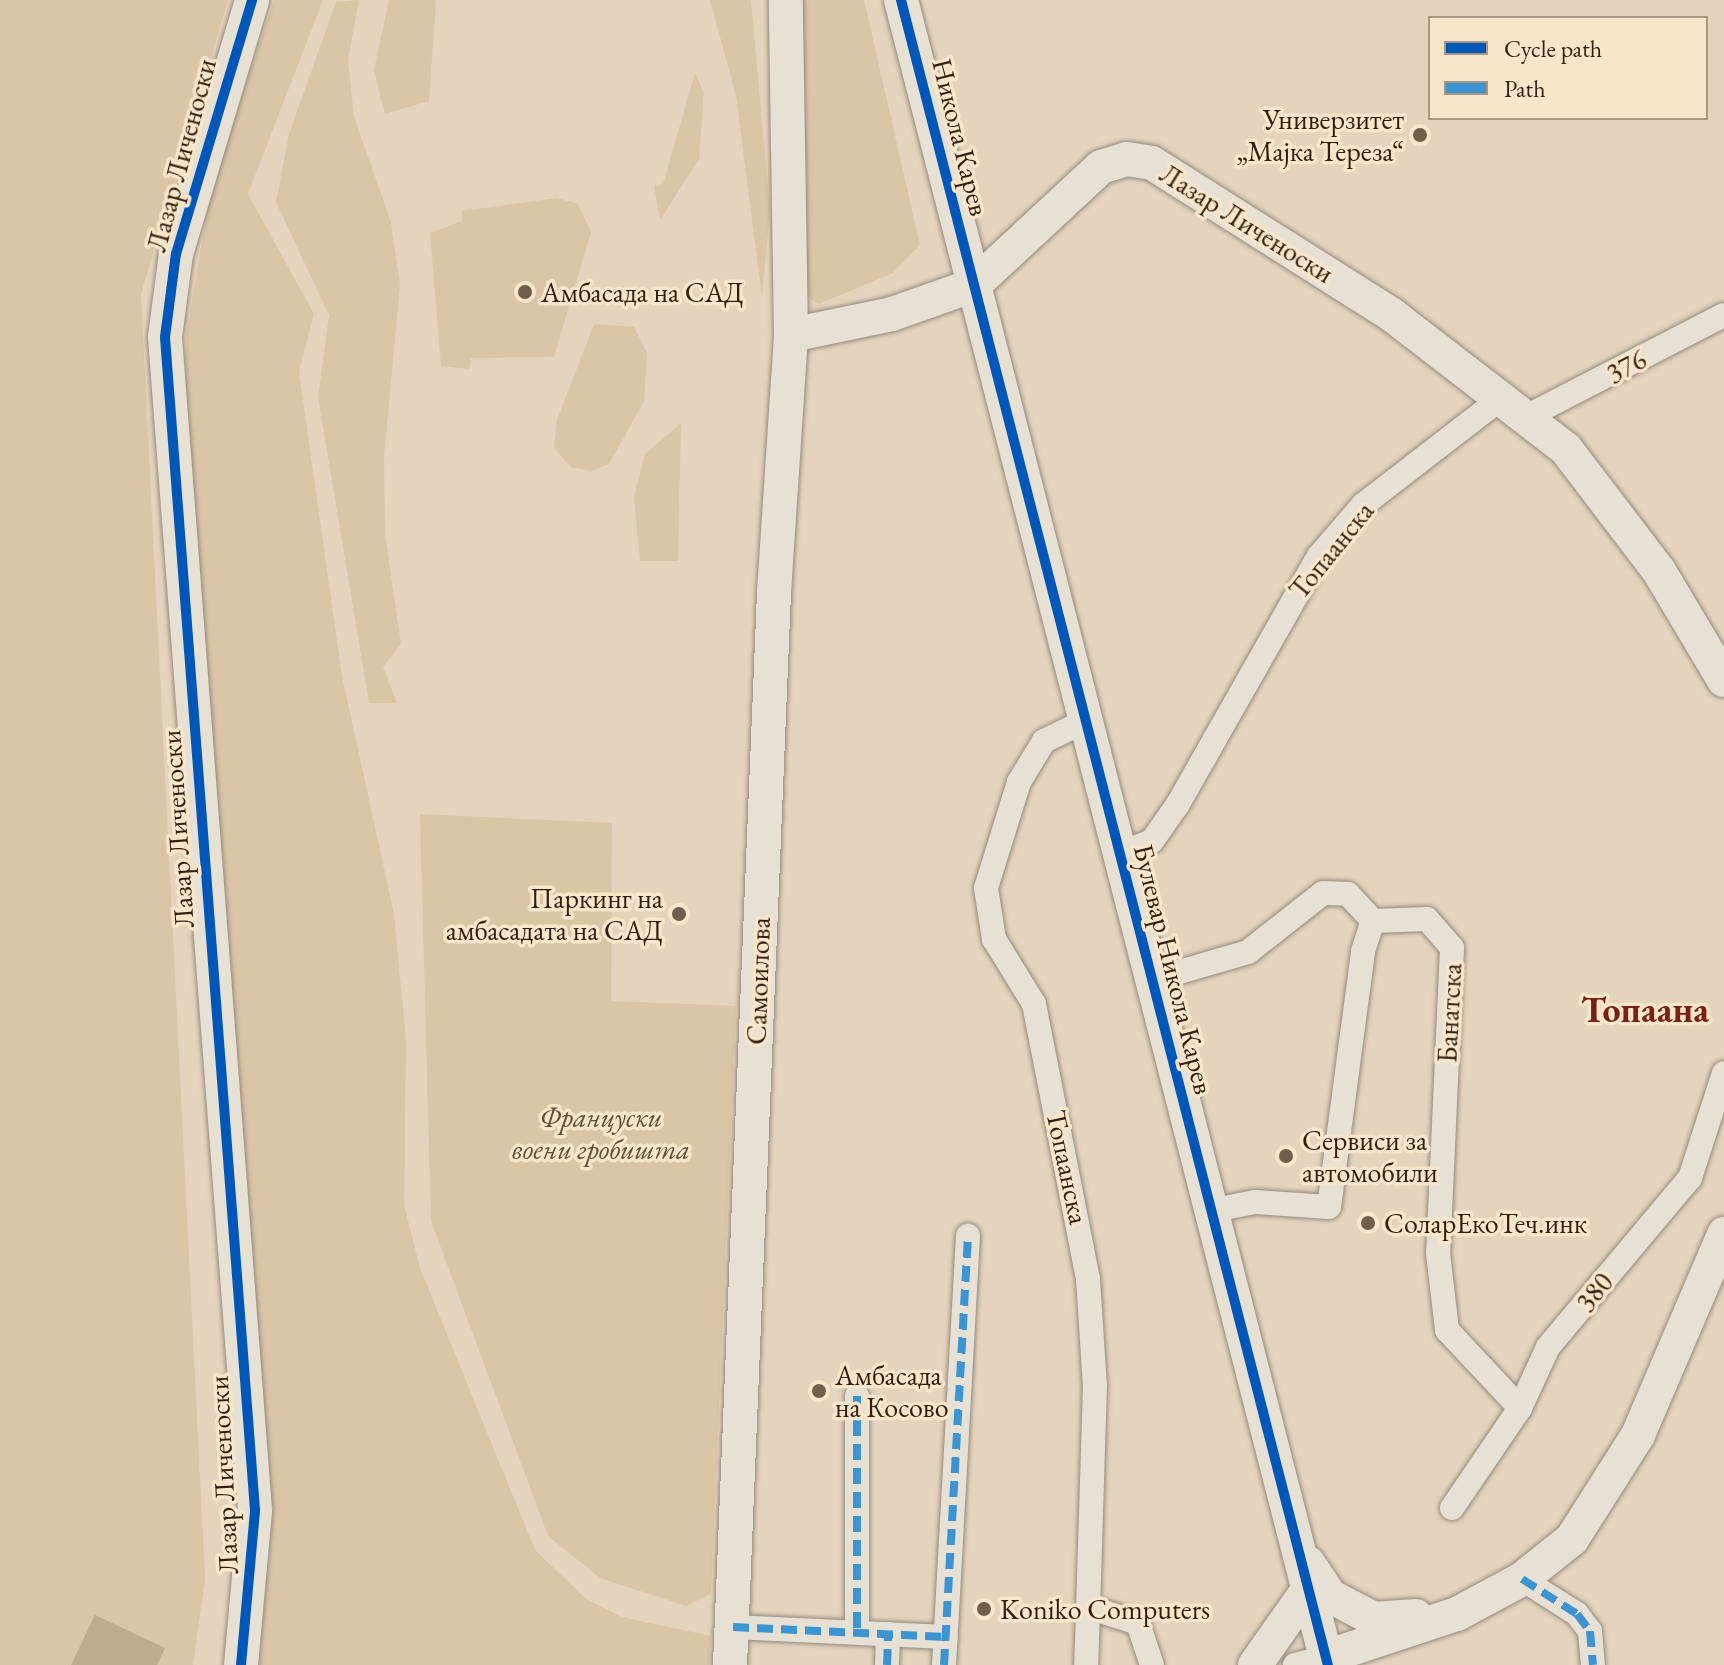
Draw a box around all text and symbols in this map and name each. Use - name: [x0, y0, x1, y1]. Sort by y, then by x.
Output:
- legend: [1428, 16, 1708, 120]
- text: Cycle path: [1504, 33, 1602, 64]
- street label: Лазар Личеноски: [139, 55, 223, 255]
- street label: Никола Карев: [925, 55, 997, 219]
- text: Path: [1504, 73, 1546, 104]
- place label: Универзитет „Мајка Тереза“: [1236, 102, 1404, 168]
- marker: Универзитет „Мајка Тереза“: [1411, 126, 1429, 144]
- street label: Лазар Личеноски: [1154, 156, 1340, 290]
- place label: Амбасада на САД: [541, 275, 744, 309]
- marker: Амбасада на САД: [516, 283, 534, 301]
- street label: 376: [1600, 342, 1652, 390]
- street label: Топаанска: [1282, 494, 1380, 606]
- street label: Лазар Личеноски: [153, 729, 201, 929]
- street label: Булевар Никола Карев: [1127, 841, 1221, 1097]
- place label: Паркинг на амбасадата на САД: [446, 881, 663, 947]
- marker: Паркинг на амбасадата на САД: [670, 905, 688, 923]
- street label: Самоилова: [739, 917, 777, 1045]
- street label: Банатска: [1430, 962, 1468, 1064]
- district label: Топаана: [1581, 988, 1709, 1032]
- park label: Француски воени гробишта: [512, 1100, 690, 1166]
- street label: Топаанска: [1040, 1107, 1096, 1227]
- place label: Сервиси за автомобили: [1302, 1123, 1438, 1189]
- marker: Сервиси за автомобили: [1277, 1147, 1295, 1165]
- place label: СоларЕкоТеч.инк: [1384, 1206, 1587, 1240]
- marker: СоларЕкоТеч.инк: [1359, 1214, 1377, 1232]
- street label: 380: [1568, 1266, 1620, 1318]
- place label: Амбасада на Косово: [835, 1358, 949, 1424]
- street label: Лазар Личеноски: [201, 1375, 245, 1575]
- marker: Амбасада на Косово: [810, 1382, 828, 1400]
- place label: Koniko Computers: [1000, 1592, 1210, 1626]
- marker: Koniko Computers: [975, 1600, 993, 1618]

